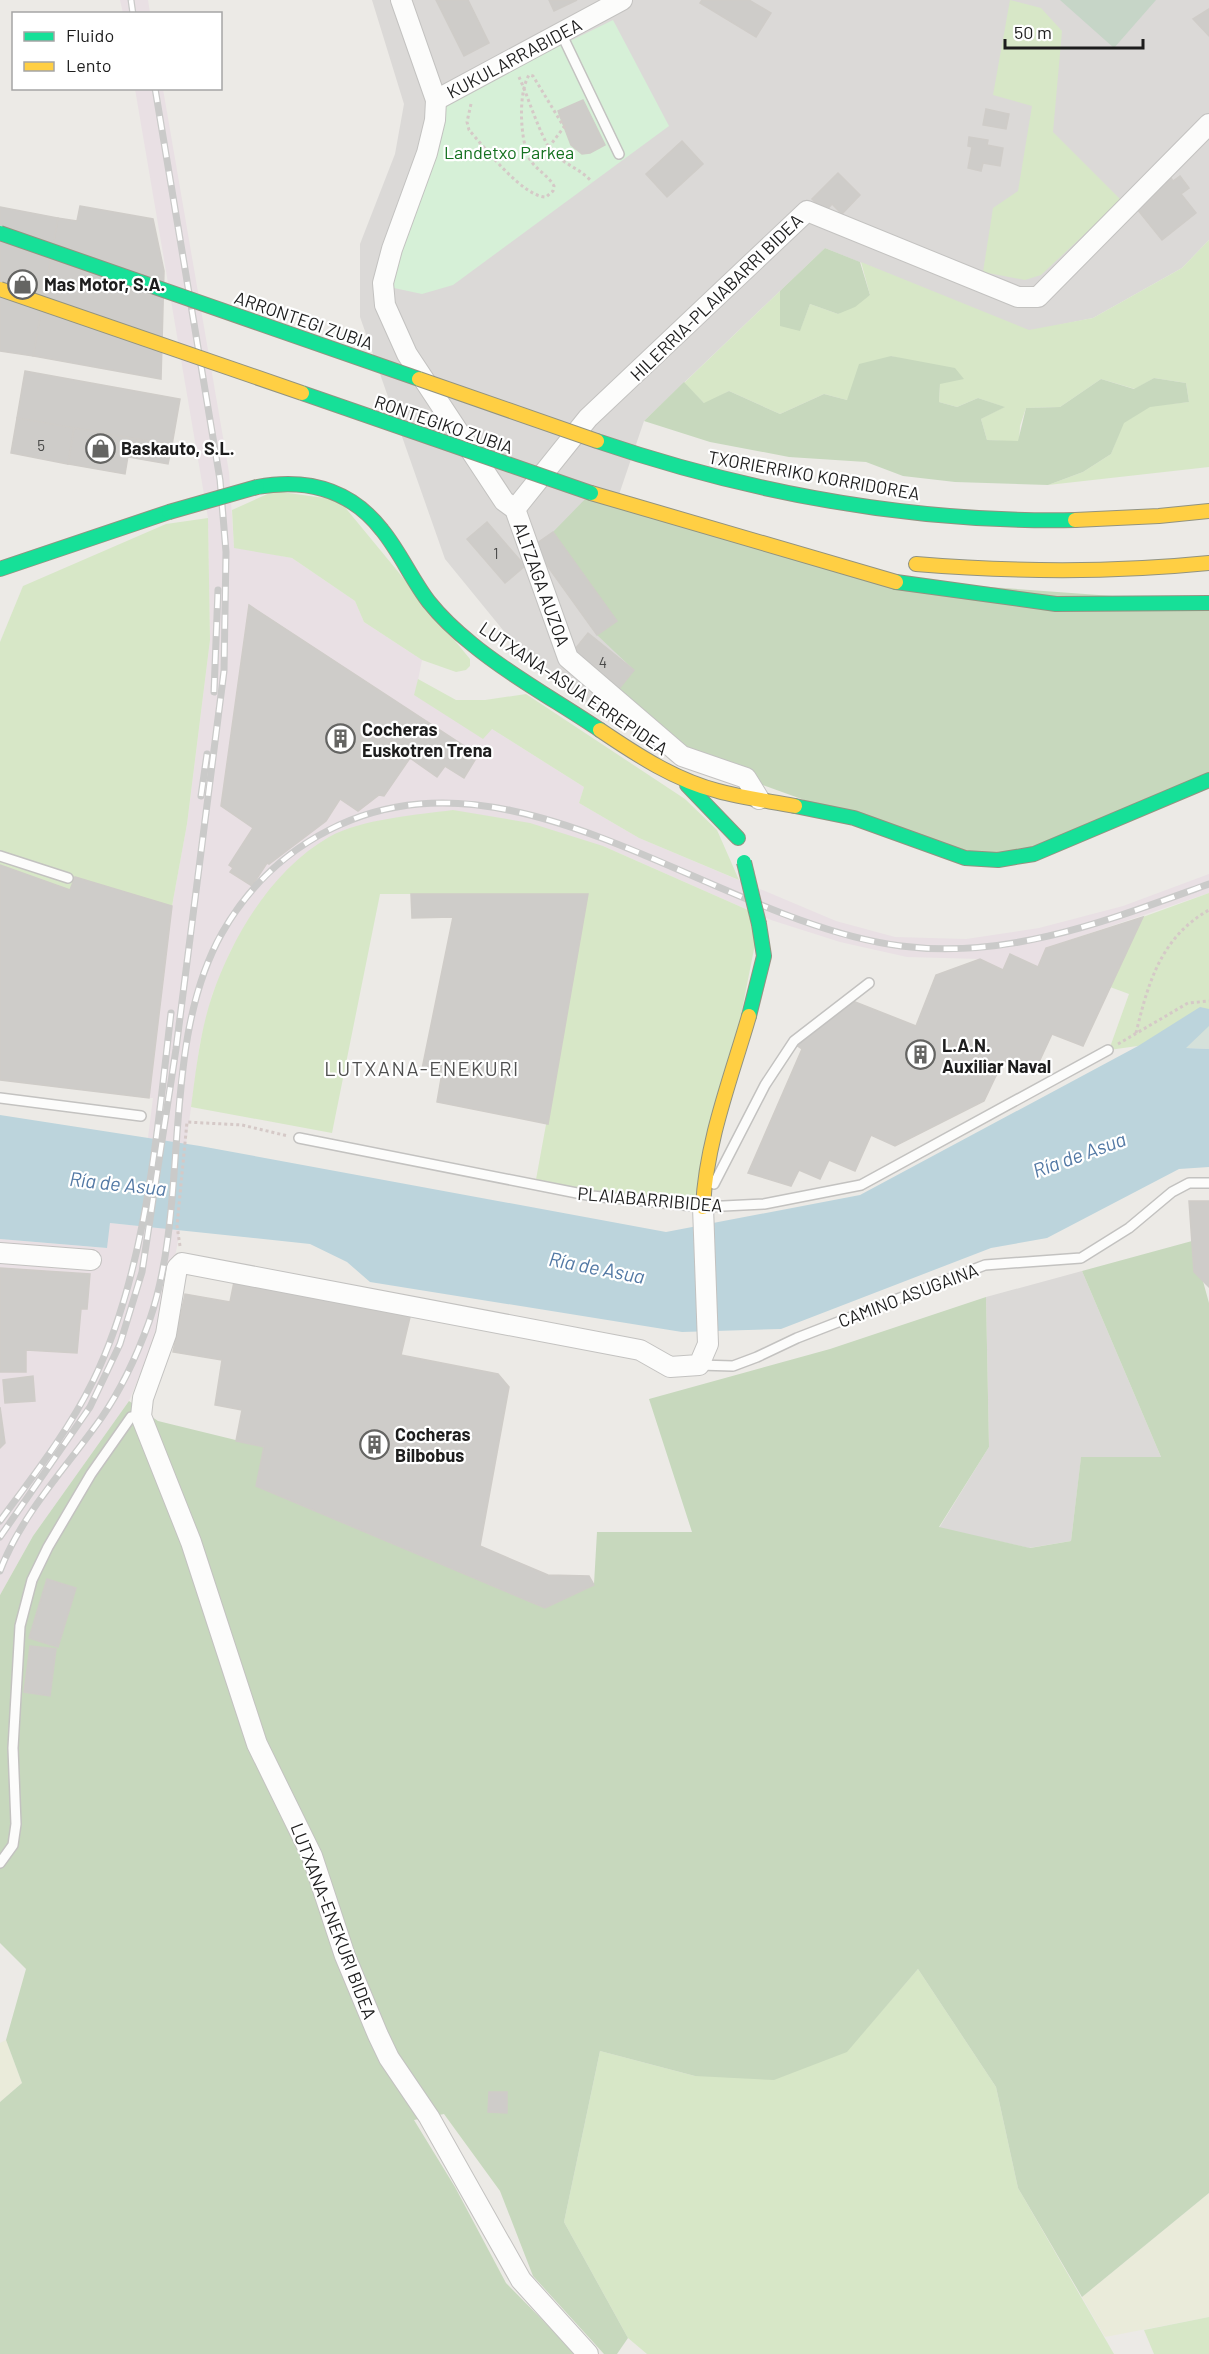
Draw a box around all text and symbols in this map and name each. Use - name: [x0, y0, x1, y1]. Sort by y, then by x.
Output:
- legend: [12, 12, 222, 90]
- scale bar: [1005, 12, 1143, 50]
- street label: KUKULARRABIDEA: [443, 13, 585, 103]
- text: 50 m: [1014, 21, 1052, 43]
- text: Fluido: [66, 24, 114, 46]
- text: Lento: [66, 54, 112, 76]
- park label: Landetxo Parkea: [444, 141, 574, 163]
- street label: HILERRIA-PLAIABARRI BIDEA: [625, 209, 807, 385]
- shop icon: Mas Motor, S.A.: [7, 268, 39, 300]
- place label: Mas Motor, S.A.: [44, 273, 165, 295]
- street label: ARRONTEGI ZUBIA: [232, 286, 376, 354]
- street label: RONTEGIKO ZUBIA: [372, 390, 516, 458]
- shop icon: Baskauto, S.L.: [84, 432, 116, 464]
- house number: 5: [37, 436, 45, 454]
- place label: Baskauto, S.L.: [121, 437, 235, 459]
- street label: TXORIERRIKO KORRIDOREA: [706, 446, 922, 504]
- street label: ALTZAGA AUZOA: [509, 519, 575, 649]
- house number: 1: [493, 544, 499, 562]
- street label: LUTXANA-ASUA ERREPIDEA: [476, 617, 672, 759]
- house number: 4: [599, 653, 607, 671]
- place label: Cocheras Euskotren Trena: [362, 718, 492, 761]
- building icon: Cocheras Euskotren Trena: [325, 723, 357, 755]
- place label: L.A.N. Auxiliar Naval: [942, 1034, 1051, 1077]
- building icon: L.A.N. Auxiliar Naval: [905, 1039, 937, 1071]
- district label: LUTXANA-ENEKURI: [324, 1056, 520, 1080]
- water label: Ría de Asua: [1029, 1126, 1129, 1182]
- water label: Ría de Asua: [68, 1166, 168, 1200]
- street label: PLAIABARRIBIDEA: [577, 1182, 724, 1216]
- water label: Ría de Asua: [547, 1246, 647, 1288]
- street label: CAMINO ASUGAINA: [835, 1258, 981, 1332]
- place label: Cocheras Bilbobus: [395, 1423, 471, 1466]
- building icon: Cocheras Bilbobus: [358, 1428, 390, 1460]
- street label: LUTXANA-ENEKURI BIDEA: [286, 1820, 382, 2022]

